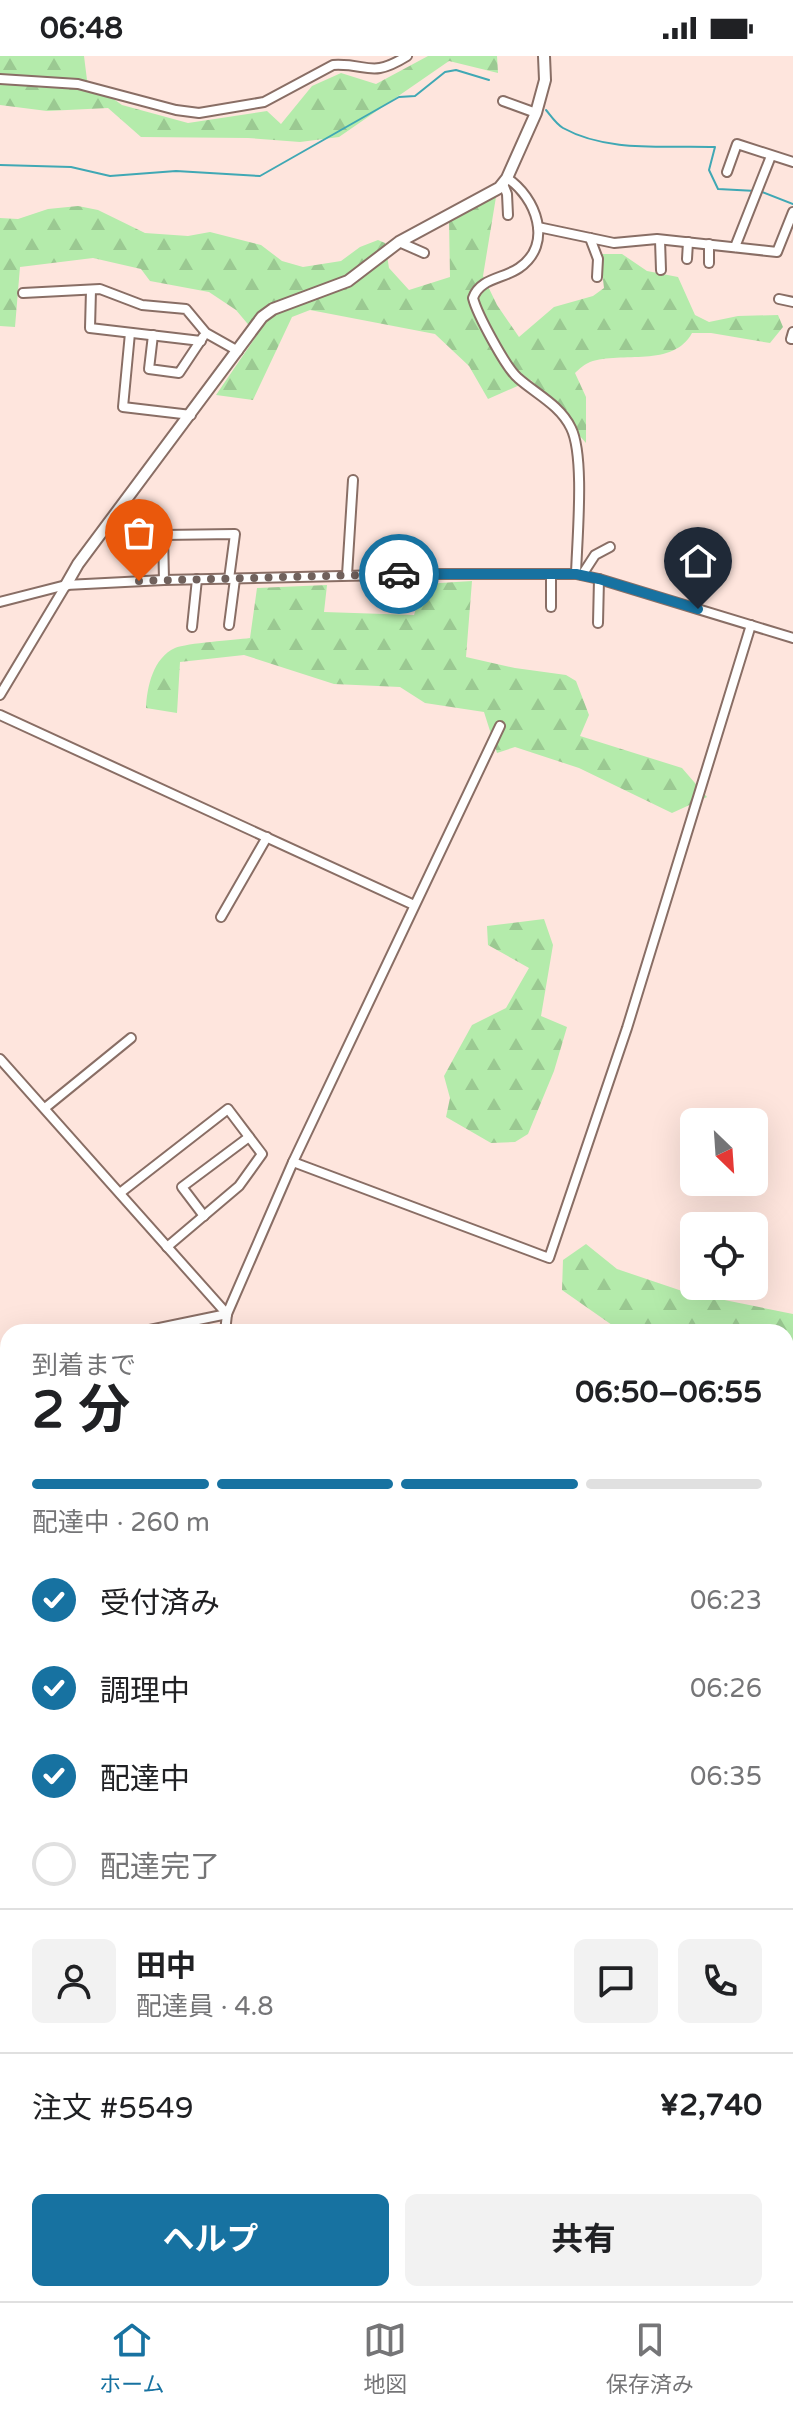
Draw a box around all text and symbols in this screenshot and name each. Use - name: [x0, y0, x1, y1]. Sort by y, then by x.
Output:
- text: 06:48: [40, 10, 123, 47]
- pin: [105, 499, 173, 581]
- icon: bag: [117, 511, 161, 555]
- pin: [664, 527, 732, 609]
- courier: [359, 534, 439, 614]
- icon: home: [676, 539, 720, 583]
- icon: car: [377, 552, 421, 596]
- north arrow: [680, 1108, 768, 1196]
- map controls: [680, 1108, 768, 1300]
- button: locate: [680, 1212, 768, 1300]
- text: 到着まで: [32, 1350, 136, 1381]
- text: 06:50–06:55: [575, 1374, 762, 1411]
- text: 2 分: [32, 1379, 130, 1442]
- text: 配達中 · 260 m: [32, 1507, 210, 1538]
- icon: check: [32, 1578, 76, 1622]
- text: 受付済み: [100, 1585, 220, 1622]
- text: 06:23: [690, 1585, 762, 1616]
- icon: check: [32, 1666, 76, 1710]
- text: 調理中: [100, 1673, 190, 1710]
- text: 06:26: [690, 1673, 762, 1704]
- icon: check: [32, 1754, 76, 1798]
- text: 配達中: [100, 1761, 190, 1798]
- text: 06:35: [690, 1761, 762, 1792]
- text: 配達完了: [100, 1849, 220, 1886]
- button: person: [32, 1939, 116, 2023]
- button: chat: [574, 1939, 658, 2023]
- button: phone: [678, 1939, 762, 2023]
- text: 田中: [136, 1948, 196, 1985]
- text: 配達員 · 4.8: [136, 1991, 274, 2022]
- text: ¥2,740: [659, 2087, 762, 2124]
- text: 注文 #5549: [32, 2090, 194, 2127]
- button: ヘルプ: [32, 2194, 389, 2286]
- button: 共有: [405, 2194, 762, 2286]
- tab: ホーム: [99, 2318, 165, 2398]
- tab: 地図: [363, 2318, 407, 2398]
- tab: 保存済み: [606, 2318, 694, 2398]

